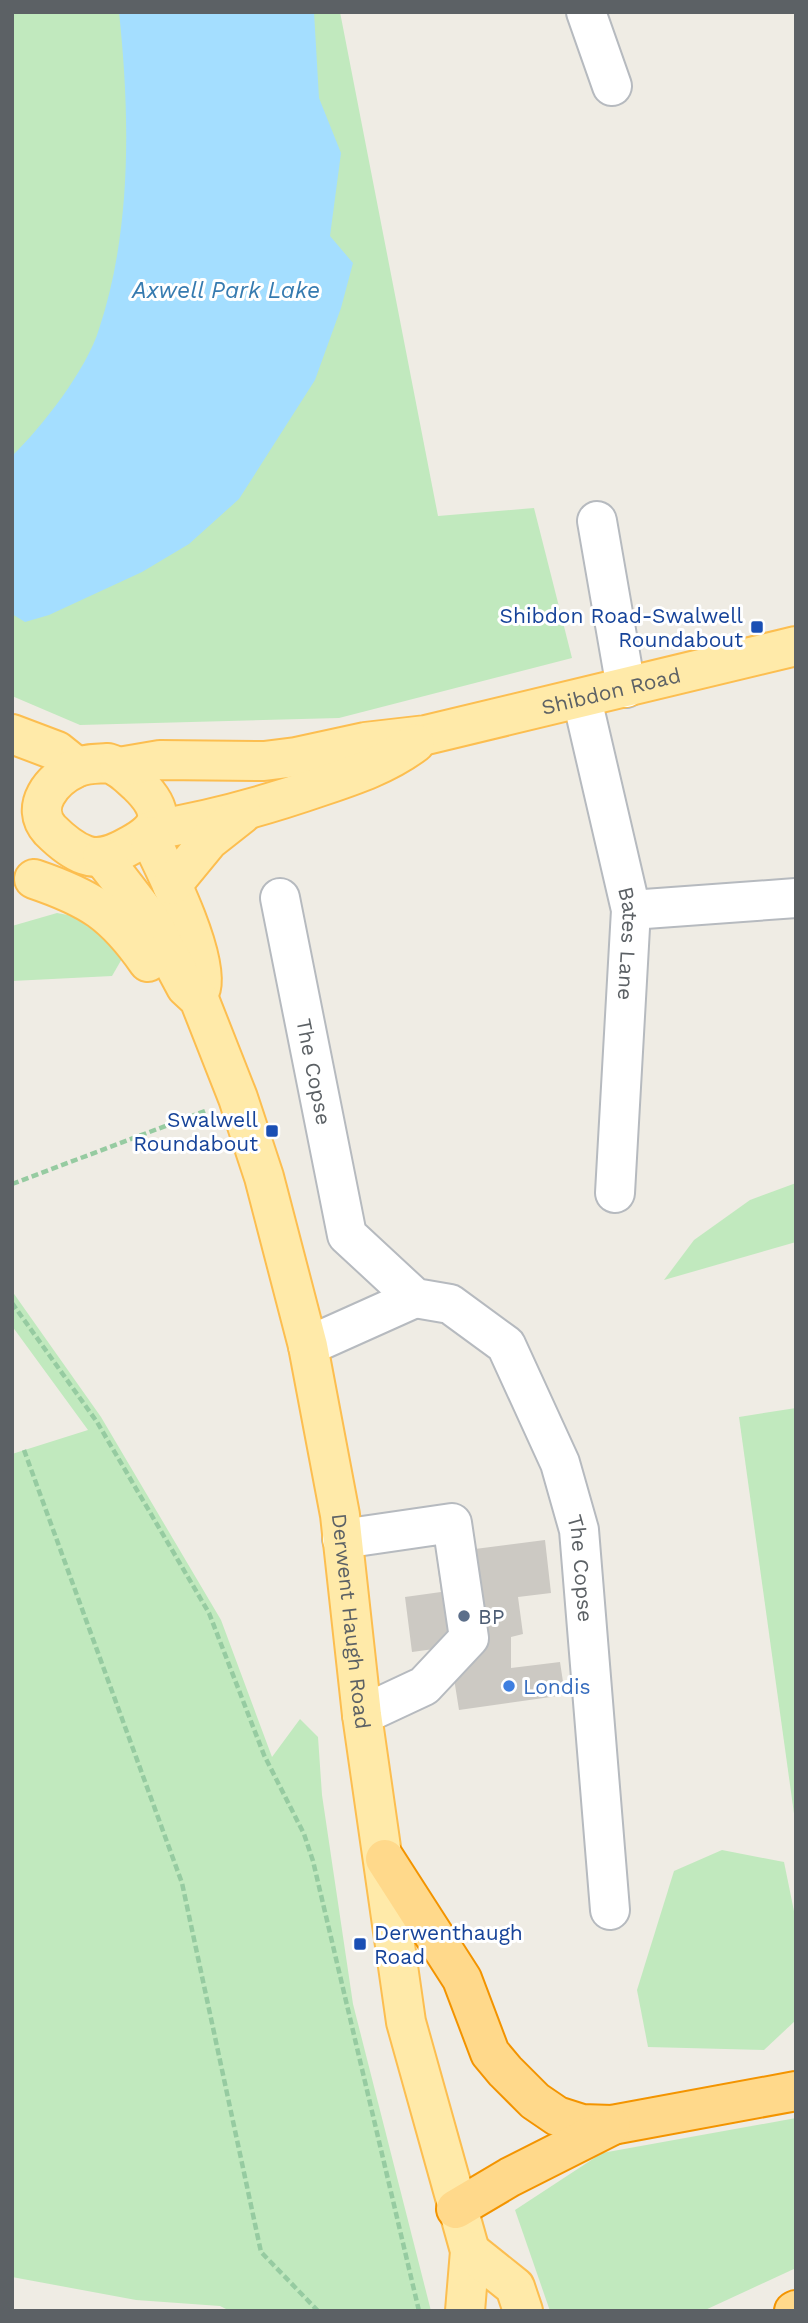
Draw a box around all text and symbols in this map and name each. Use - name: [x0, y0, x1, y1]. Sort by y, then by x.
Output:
- water label: Axwell Park Lake: [131, 277, 320, 304]
- place label: Shibdon Road-Swalwell Roundabout: [499, 603, 744, 652]
- marker: Shibdon Road-Swalwell Roundabout: [749, 619, 765, 635]
- street label: Shibdon Road: [539, 662, 683, 719]
- street label: Bates Lane: [613, 884, 644, 1001]
- street label: The Copse: [292, 1016, 337, 1127]
- place label: Swalwell Roundabout: [133, 1107, 259, 1156]
- marker: Swalwell Roundabout: [264, 1123, 280, 1139]
- street label: Derwent Haugh Road: [327, 1512, 376, 1731]
- street label: The Copse: [563, 1512, 599, 1623]
- place label: BP: [478, 1604, 505, 1629]
- marker: BP: [456, 1608, 472, 1624]
- place label: Londis: [523, 1674, 591, 1699]
- marker: Londis: [501, 1678, 517, 1694]
- place label: Derwenthaugh Road: [374, 1920, 523, 1969]
- marker: Derwenthaugh Road: [352, 1936, 368, 1952]

